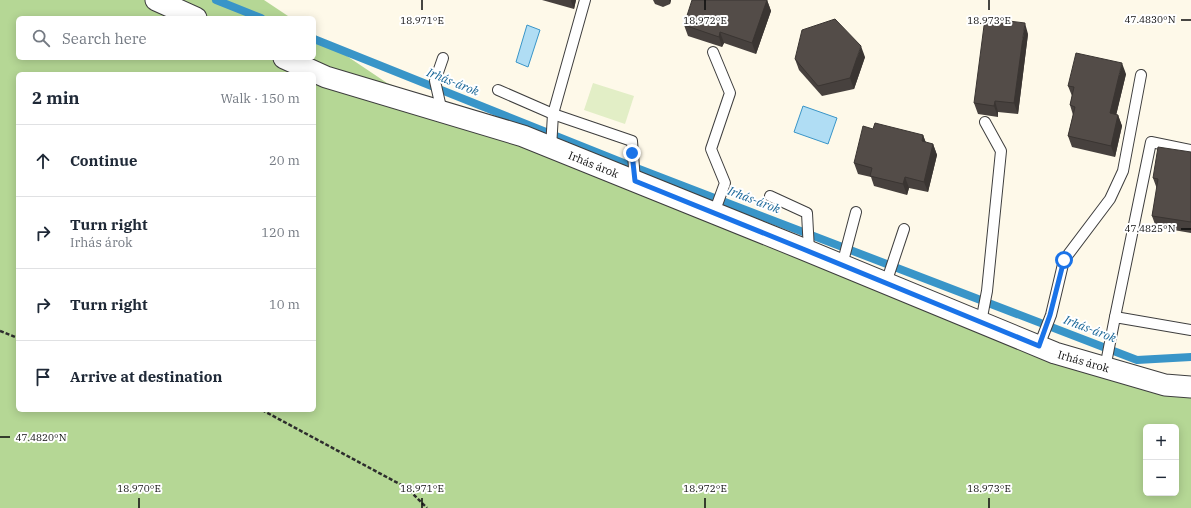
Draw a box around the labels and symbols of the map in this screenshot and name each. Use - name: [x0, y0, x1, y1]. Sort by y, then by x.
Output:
- text: 47.4830°N: [1124, 13, 1176, 26]
- text: 18.971°E: [400, 14, 444, 27]
- text: 18.972°E: [683, 14, 727, 27]
- text: 18.973°E: [967, 14, 1011, 27]
- water label: Irhás-árok: [424, 64, 482, 99]
- route end: [623, 144, 641, 162]
- street label: Irhás árok: [566, 148, 621, 181]
- water label: Irhás-árok: [725, 182, 783, 217]
- text: 47.4825°N: [1124, 222, 1176, 235]
- route start: [1055, 251, 1073, 269]
- water label: Irhás-árok: [1061, 311, 1119, 346]
- street label: Irhás árok: [1056, 347, 1111, 376]
- text: 47.4820°N: [15, 431, 67, 444]
- text: 18.970°E: [117, 482, 161, 495]
- text: 18.971°E: [400, 482, 444, 495]
- text: 18.972°E: [683, 482, 727, 495]
- text: 18.973°E: [967, 482, 1011, 495]

